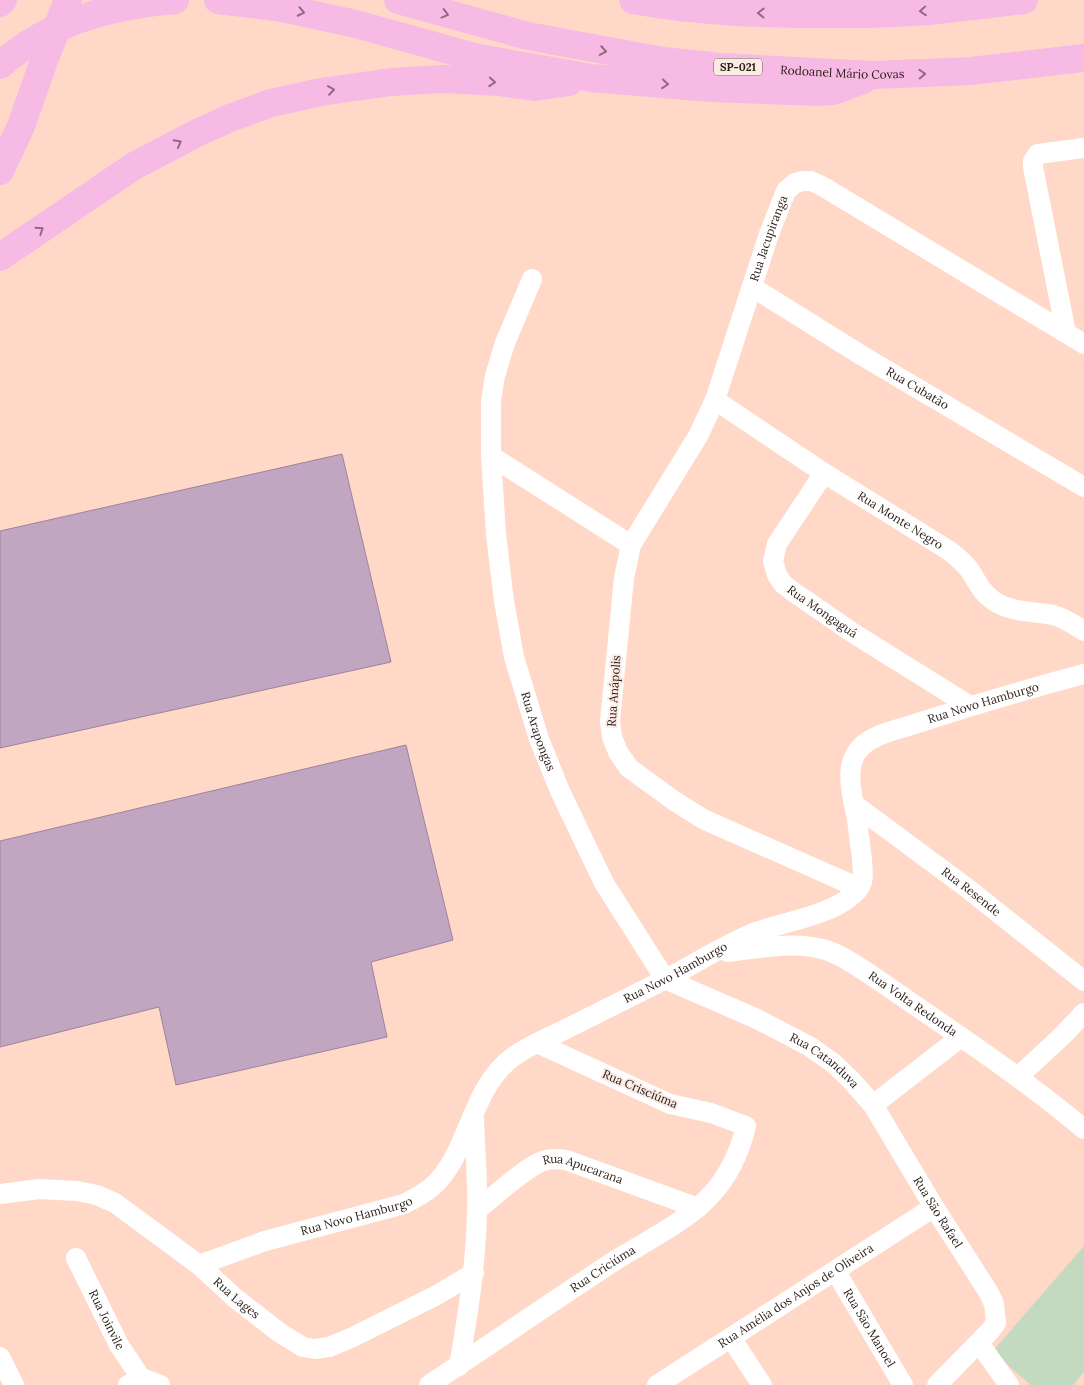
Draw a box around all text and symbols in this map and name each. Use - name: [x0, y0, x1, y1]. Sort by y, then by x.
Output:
- one-way arrow: [296, 6, 305, 17]
- one-way arrow: [919, 6, 927, 17]
- one-way arrow: [441, 8, 449, 18]
- one-way arrow: [756, 8, 764, 18]
- one-way arrow: [599, 45, 608, 55]
- road number: SP-021: [714, 58, 762, 76]
- street label: Rodoanel Mário Covas: [780, 62, 905, 82]
- one-way arrow: [918, 68, 926, 79]
- one-way arrow: [489, 76, 497, 87]
- one-way arrow: [662, 78, 670, 89]
- one-way arrow: [327, 85, 335, 96]
- one-way arrow: [173, 139, 182, 149]
- street label: Rua Jacupiranga: [746, 193, 790, 283]
- one-way arrow: [35, 227, 44, 236]
- street label: Rua Cubatão: [883, 364, 952, 412]
- street label: Rua Monte Negro: [855, 488, 946, 552]
- street label: Rua Mongaguá: [784, 582, 860, 641]
- street label: Rua Anápolis: [604, 654, 624, 727]
- street label: Rua Novo Hamburgo: [926, 679, 1040, 726]
- street label: Rua Arapongas: [518, 690, 559, 773]
- street label: Rua Resende: [939, 864, 1005, 919]
- street label: Rua Novo Hamburgo: [621, 938, 730, 1006]
- street label: Rua Volta Redonda: [866, 968, 960, 1039]
- street label: Rua Catanduva: [787, 1029, 862, 1091]
- street label: Rua Crisciúma: [600, 1066, 680, 1111]
- street label: Rua Apucarana: [541, 1151, 625, 1187]
- street label: Rua São Rafael: [911, 1174, 966, 1250]
- street label: Rua Novo Hamburgo: [299, 1193, 415, 1238]
- street label: Rua Amélia dos Anjos de Oliveira: [715, 1240, 876, 1351]
- street label: Rua Criciúma: [567, 1242, 638, 1295]
- street label: Rua Lages: [211, 1274, 263, 1322]
- street label: Rua São Manoel: [841, 1286, 899, 1370]
- street label: Rua Joinvile: [86, 1287, 128, 1353]

